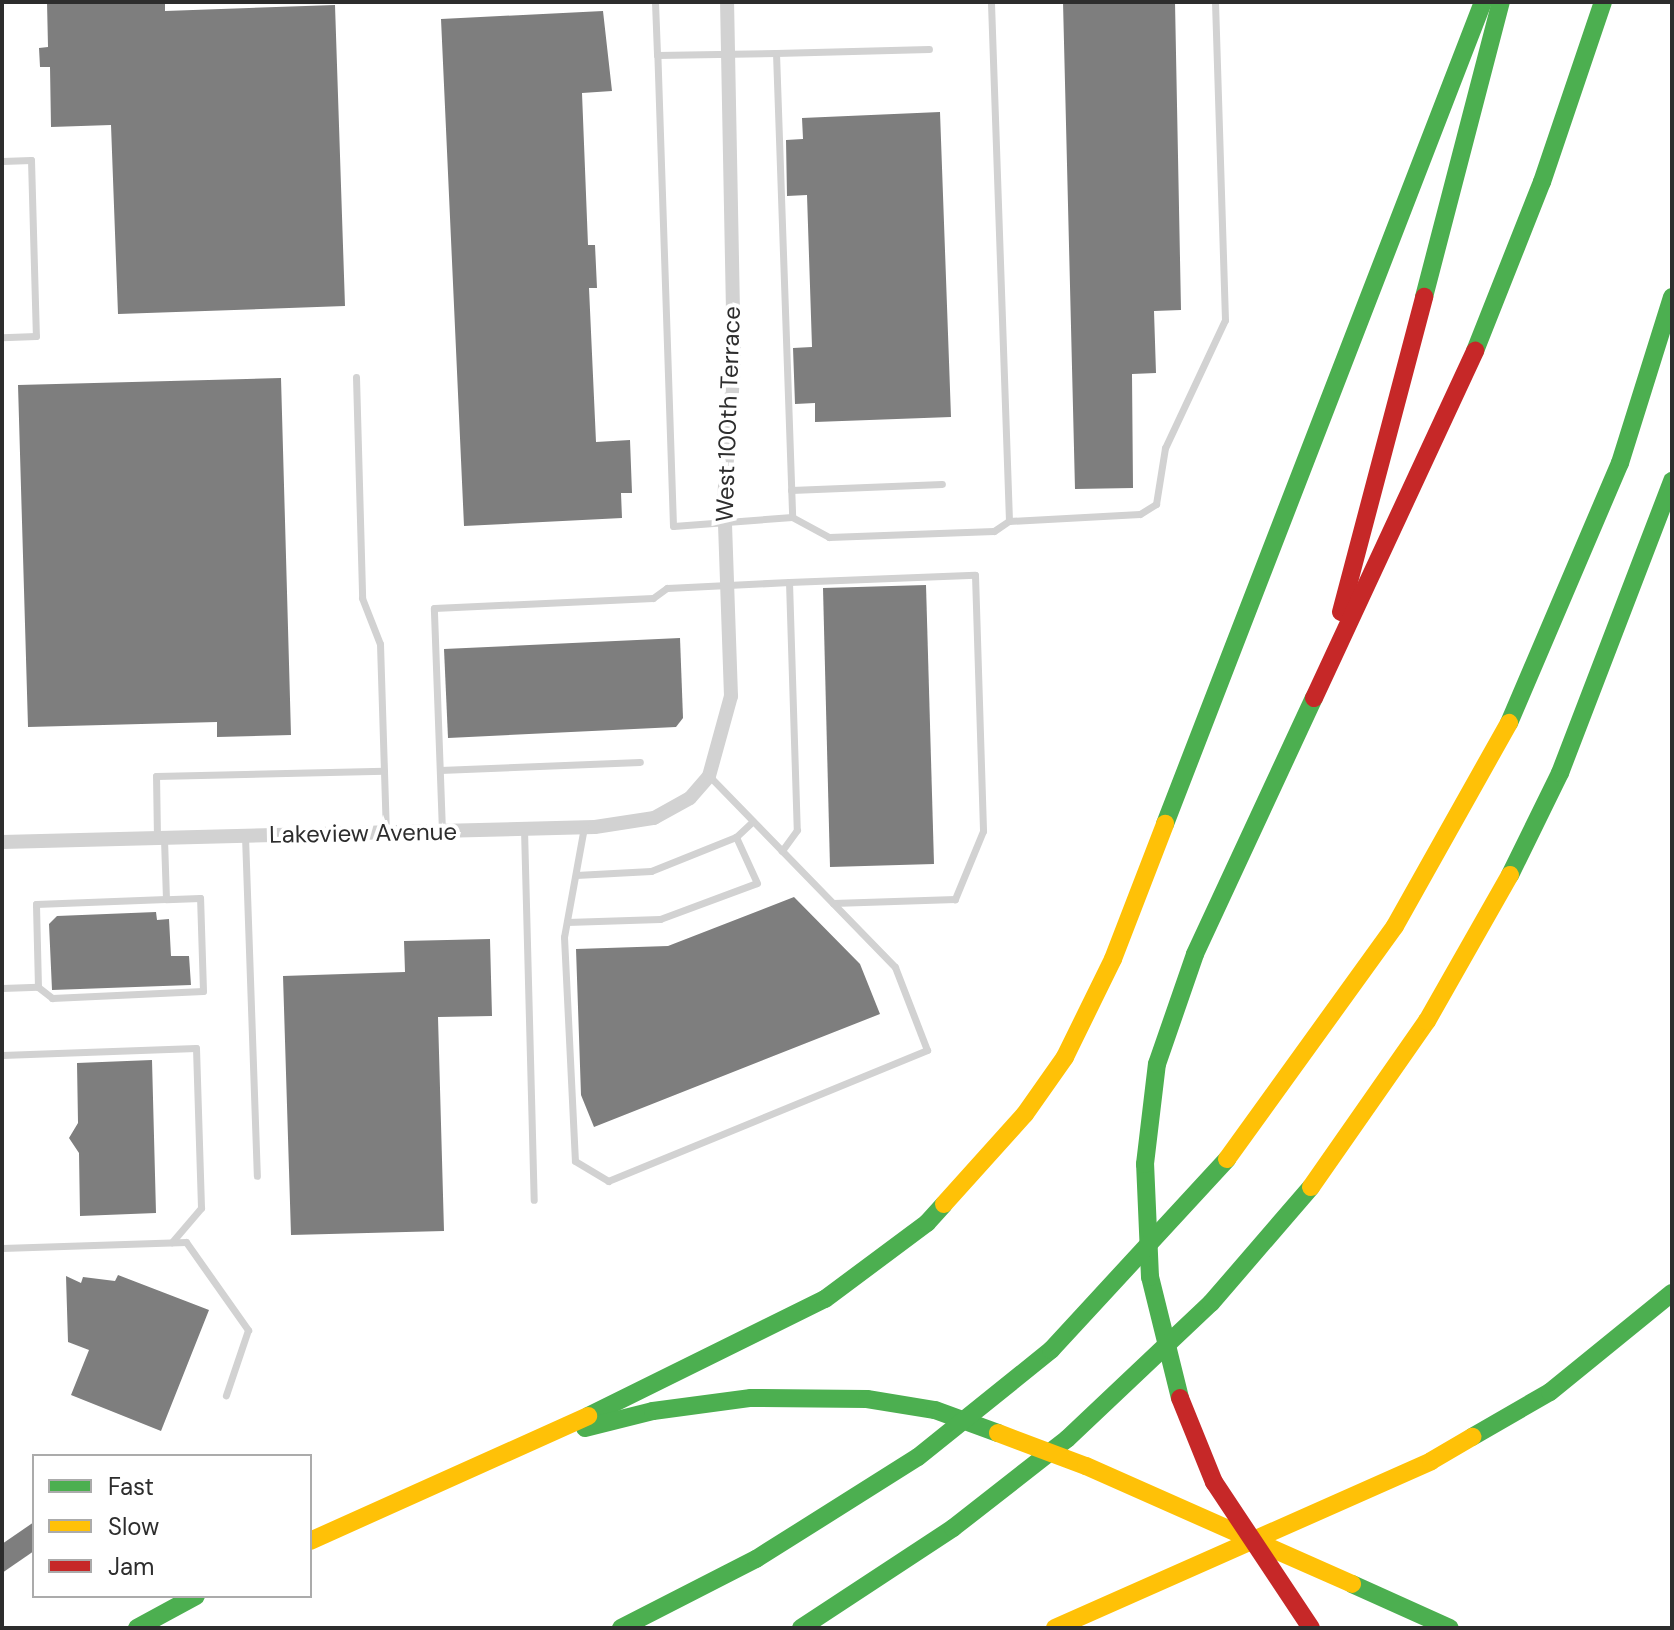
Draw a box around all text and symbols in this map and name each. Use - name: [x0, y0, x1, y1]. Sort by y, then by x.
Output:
- street label: West 100th Terrace: [710, 306, 746, 522]
- street label: Lakeview Avenue: [269, 817, 457, 849]
- legend: [32, 1454, 312, 1598]
- text: Fast: [108, 1471, 154, 1502]
- text: Slow: [108, 1511, 159, 1542]
- text: Jam: [108, 1551, 154, 1582]

